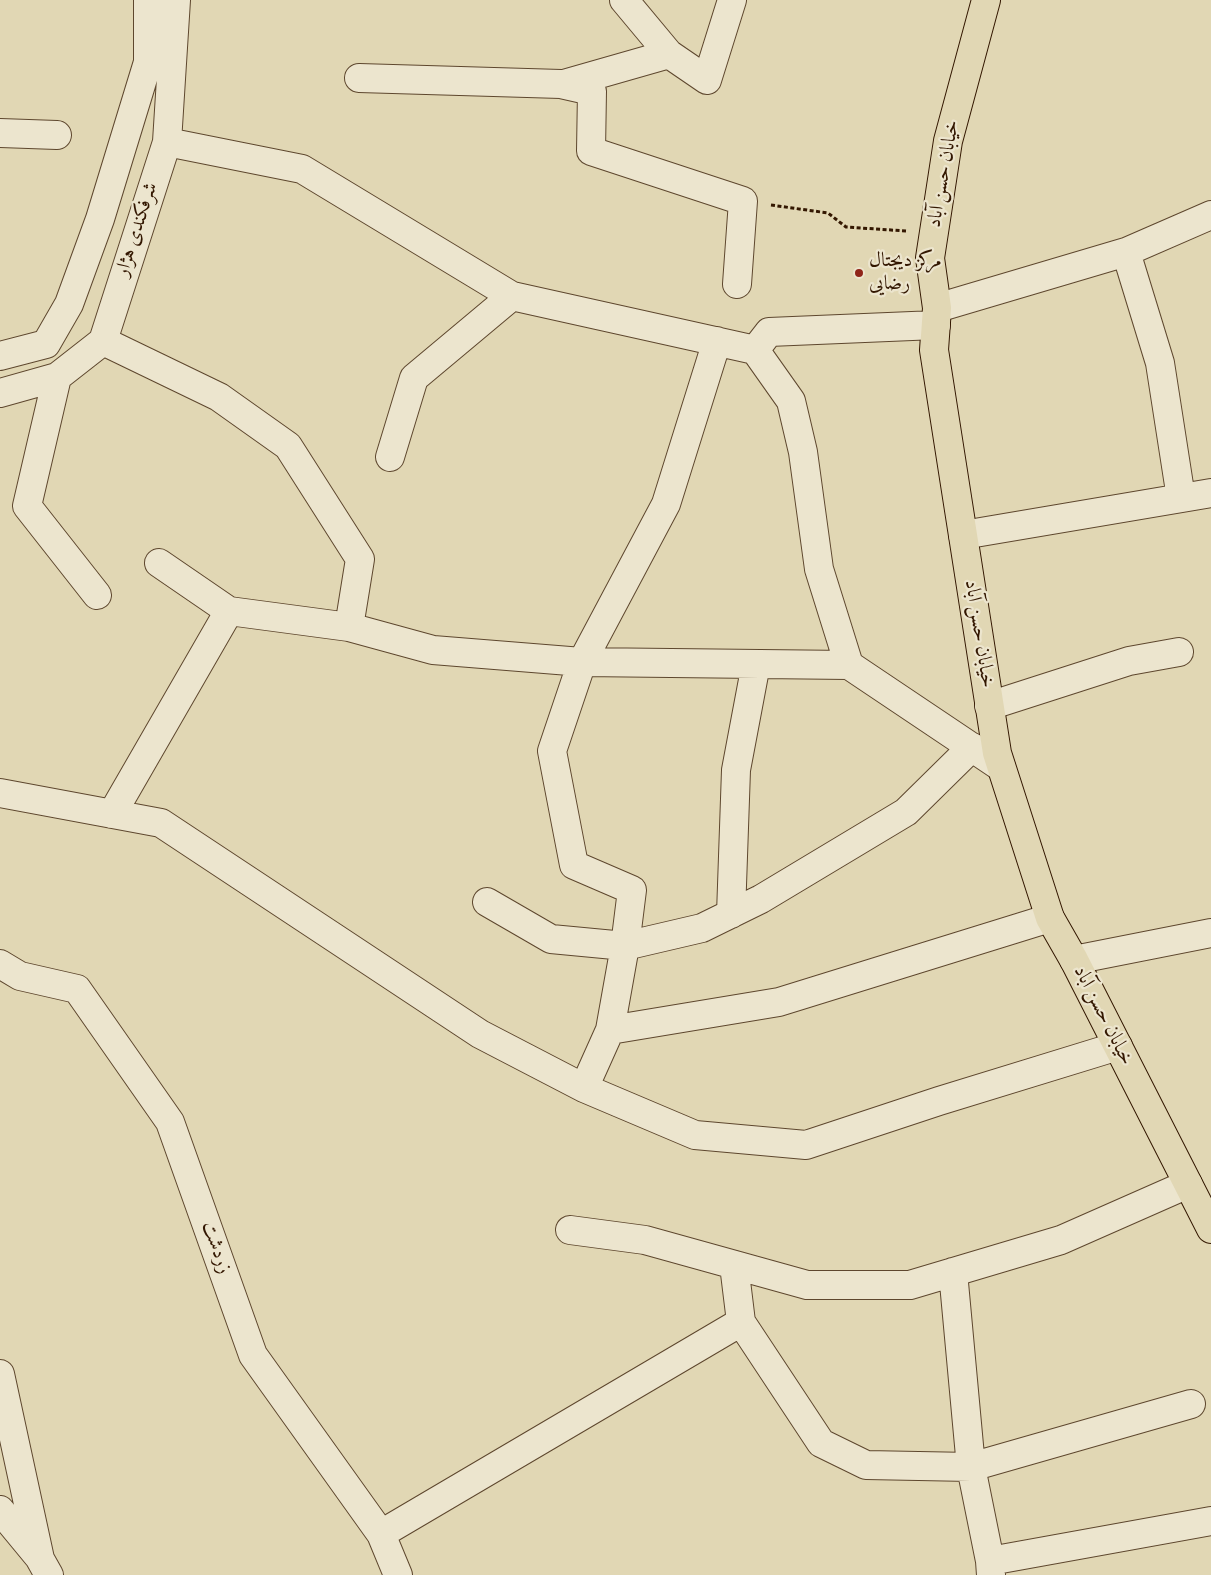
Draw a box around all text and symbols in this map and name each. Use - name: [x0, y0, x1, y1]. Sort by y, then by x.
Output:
- street label: خیابان حسن آباد: [924, 118, 966, 230]
- street label: شرفکندی هژار: [112, 180, 164, 280]
- place label: مرکز دیجتال رضایی: [869, 250, 942, 297]
- marker: مرکز دیجتال رضایی: [853, 267, 865, 279]
- street label: خیابان حسن آباد: [958, 578, 998, 690]
- street label: خیابان حسن آباد: [1067, 962, 1137, 1070]
- street label: زردشت: [195, 1219, 235, 1277]

